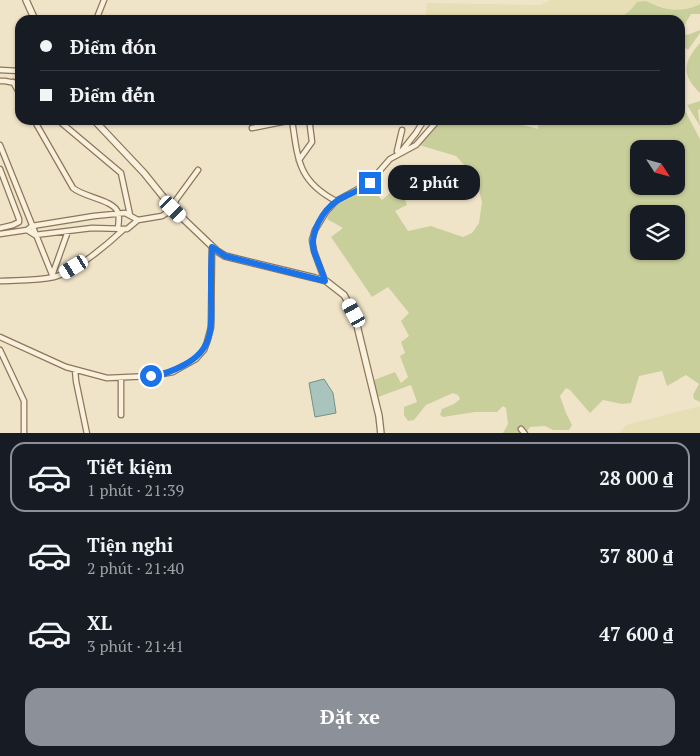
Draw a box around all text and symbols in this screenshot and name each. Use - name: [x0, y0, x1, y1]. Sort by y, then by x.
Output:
- text: Điểm đón: [70, 34, 156, 59]
- text: Điểm đến: [70, 82, 155, 107]
- north arrow: [630, 140, 685, 195]
- map controls: [630, 140, 685, 260]
- callout: 2 phút: [388, 166, 480, 200]
- text: 2 phút: [409, 171, 459, 193]
- route end: [359, 172, 381, 194]
- car: [157, 193, 188, 225]
- button: layers: [630, 205, 685, 260]
- car: [57, 253, 90, 281]
- car: [340, 296, 367, 330]
- route start: [140, 365, 162, 387]
- text: Tiết kiệm: [87, 454, 172, 479]
- icon: car: [27, 455, 72, 500]
- text: 28 000 ₫: [599, 465, 673, 490]
- text: 1 phút · 21:39: [87, 479, 184, 501]
- text: Tiện nghi: [87, 532, 173, 557]
- icon: car: [27, 533, 72, 578]
- text: 37 800 ₫: [599, 543, 673, 568]
- text: 2 phút · 21:40: [87, 557, 184, 579]
- text: XL: [87, 610, 112, 635]
- icon: car: [27, 611, 72, 656]
- text: 47 600 ₫: [599, 621, 673, 646]
- text: 3 phút · 21:41: [87, 635, 184, 657]
- button: Đặt xe: [25, 688, 675, 746]

